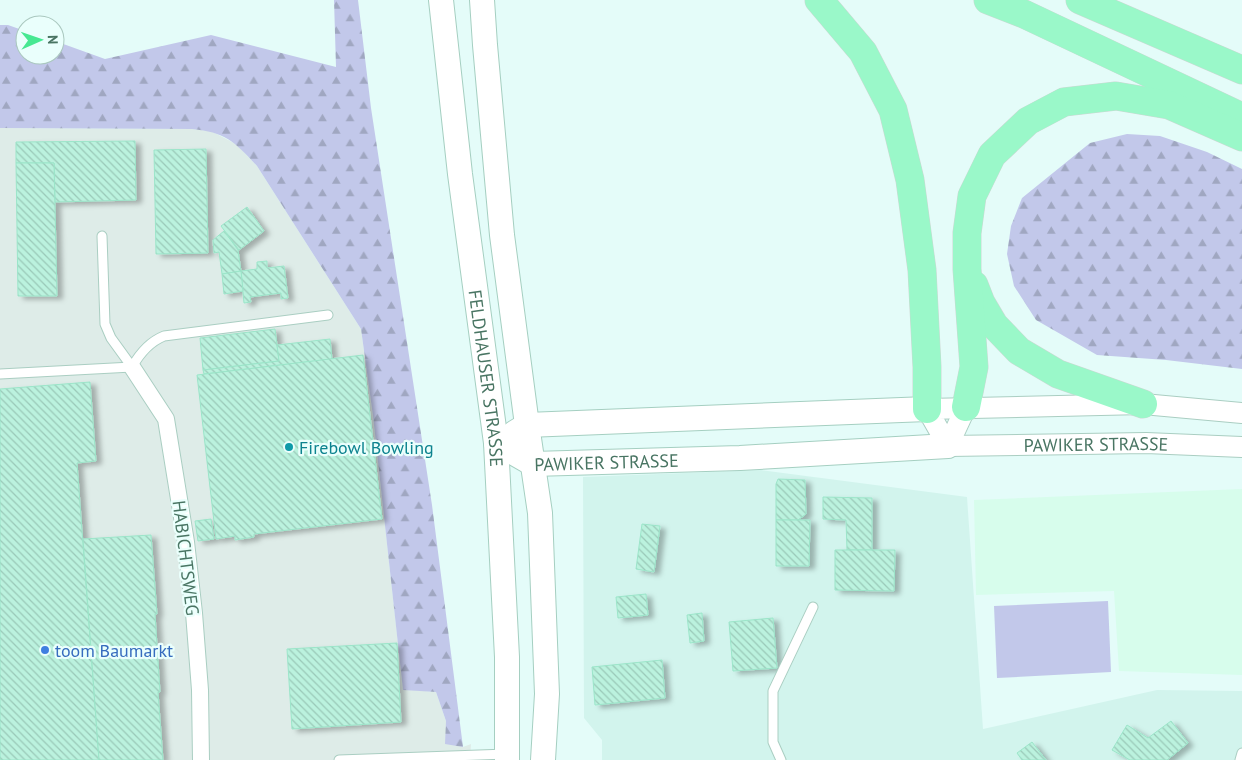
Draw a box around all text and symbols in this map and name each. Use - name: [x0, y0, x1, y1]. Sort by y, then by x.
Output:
- north arrow: [15, 15, 65, 65]
- text: N: [44, 35, 62, 44]
- street label: FELDHAUSER STRASSE: [464, 288, 509, 467]
- street label: PAWIKER STRASSE: [1024, 431, 1169, 456]
- place label: Firebowl Bowling: [299, 436, 434, 459]
- marker: Firebowl Bowling: [283, 441, 295, 453]
- street label: PAWIKER STRASSE: [534, 448, 679, 475]
- street label: HABICHTSWEG: [168, 499, 204, 617]
- place label: toom Baumarkt: [55, 639, 173, 662]
- marker: toom Baumarkt: [39, 644, 51, 656]

